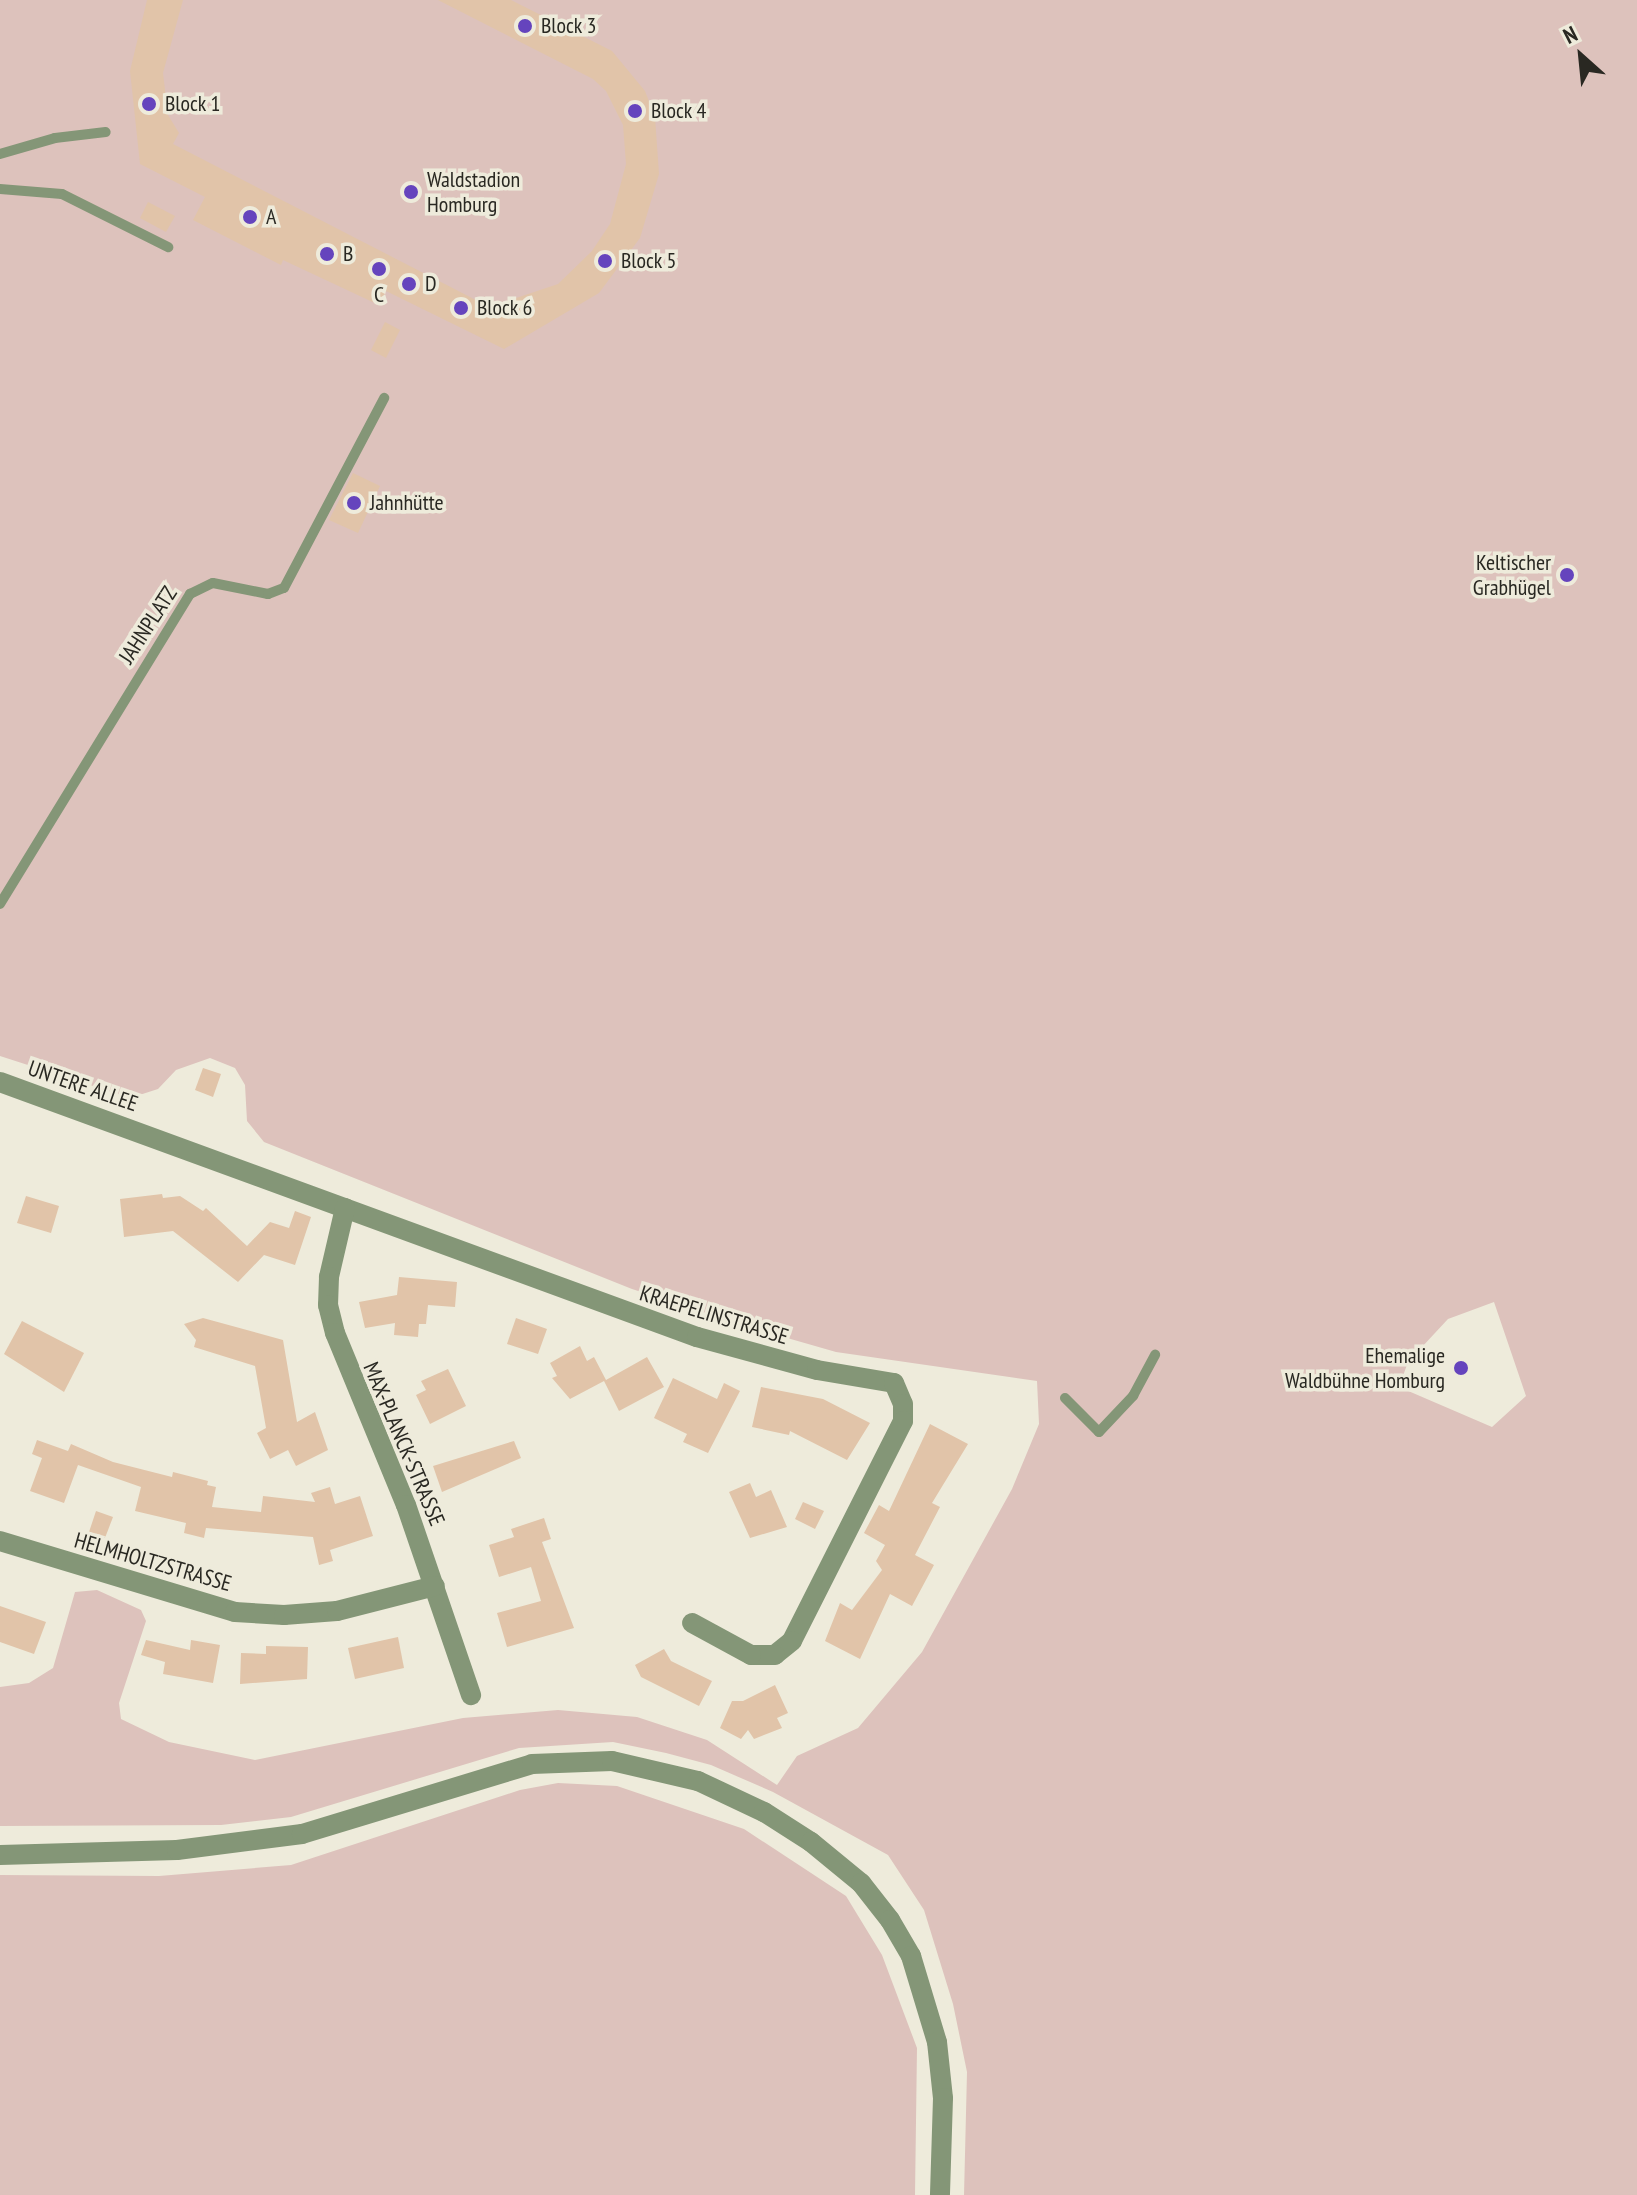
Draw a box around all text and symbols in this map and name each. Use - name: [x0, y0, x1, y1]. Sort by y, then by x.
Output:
- place label: Block 3: [541, 13, 597, 39]
- north arrow: [1541, 16, 1621, 96]
- marker: Block 3: [516, 17, 534, 35]
- text: N: [1558, 19, 1582, 50]
- place label: Block 1: [165, 91, 221, 117]
- marker: Block 1: [140, 95, 158, 113]
- place label: Block 4: [651, 98, 707, 124]
- marker: Block 4: [626, 102, 644, 120]
- place label: Waldstadion Homburg: [427, 166, 520, 218]
- marker: Waldstadion Homburg: [402, 183, 420, 201]
- place label: A: [266, 204, 276, 230]
- marker: A: [241, 208, 259, 226]
- place label: B: [343, 241, 353, 267]
- marker: B: [318, 245, 336, 263]
- place label: Block 5: [621, 248, 677, 274]
- marker: Block 5: [596, 252, 614, 270]
- marker: C: [370, 260, 388, 278]
- place label: D: [425, 271, 437, 297]
- marker: D: [400, 275, 418, 293]
- place label: C: [374, 282, 384, 308]
- place label: Block 6: [477, 295, 533, 321]
- marker: Block 6: [452, 299, 470, 317]
- place label: Jahnhütte: [370, 490, 444, 516]
- marker: Jahnhütte: [345, 494, 363, 512]
- place label: Keltischer Grabhügel: [1473, 549, 1551, 600]
- marker: Keltischer Grabhügel: [1558, 566, 1576, 584]
- street label: JAHNPLATZ: [113, 582, 183, 668]
- street label: UNTERE ALLEE: [24, 1055, 142, 1117]
- street label: KRAEPELINSTRASSE: [636, 1280, 792, 1350]
- place label: Ehemalige Waldbühne Homburg: [1285, 1342, 1445, 1394]
- street label: MAX-PLANCK-STRASSE: [358, 1358, 450, 1530]
- marker: Ehemalige Waldbühne Homburg: [1452, 1359, 1470, 1377]
- street label: HELMHOLTZSTRASSE: [71, 1527, 235, 1597]

